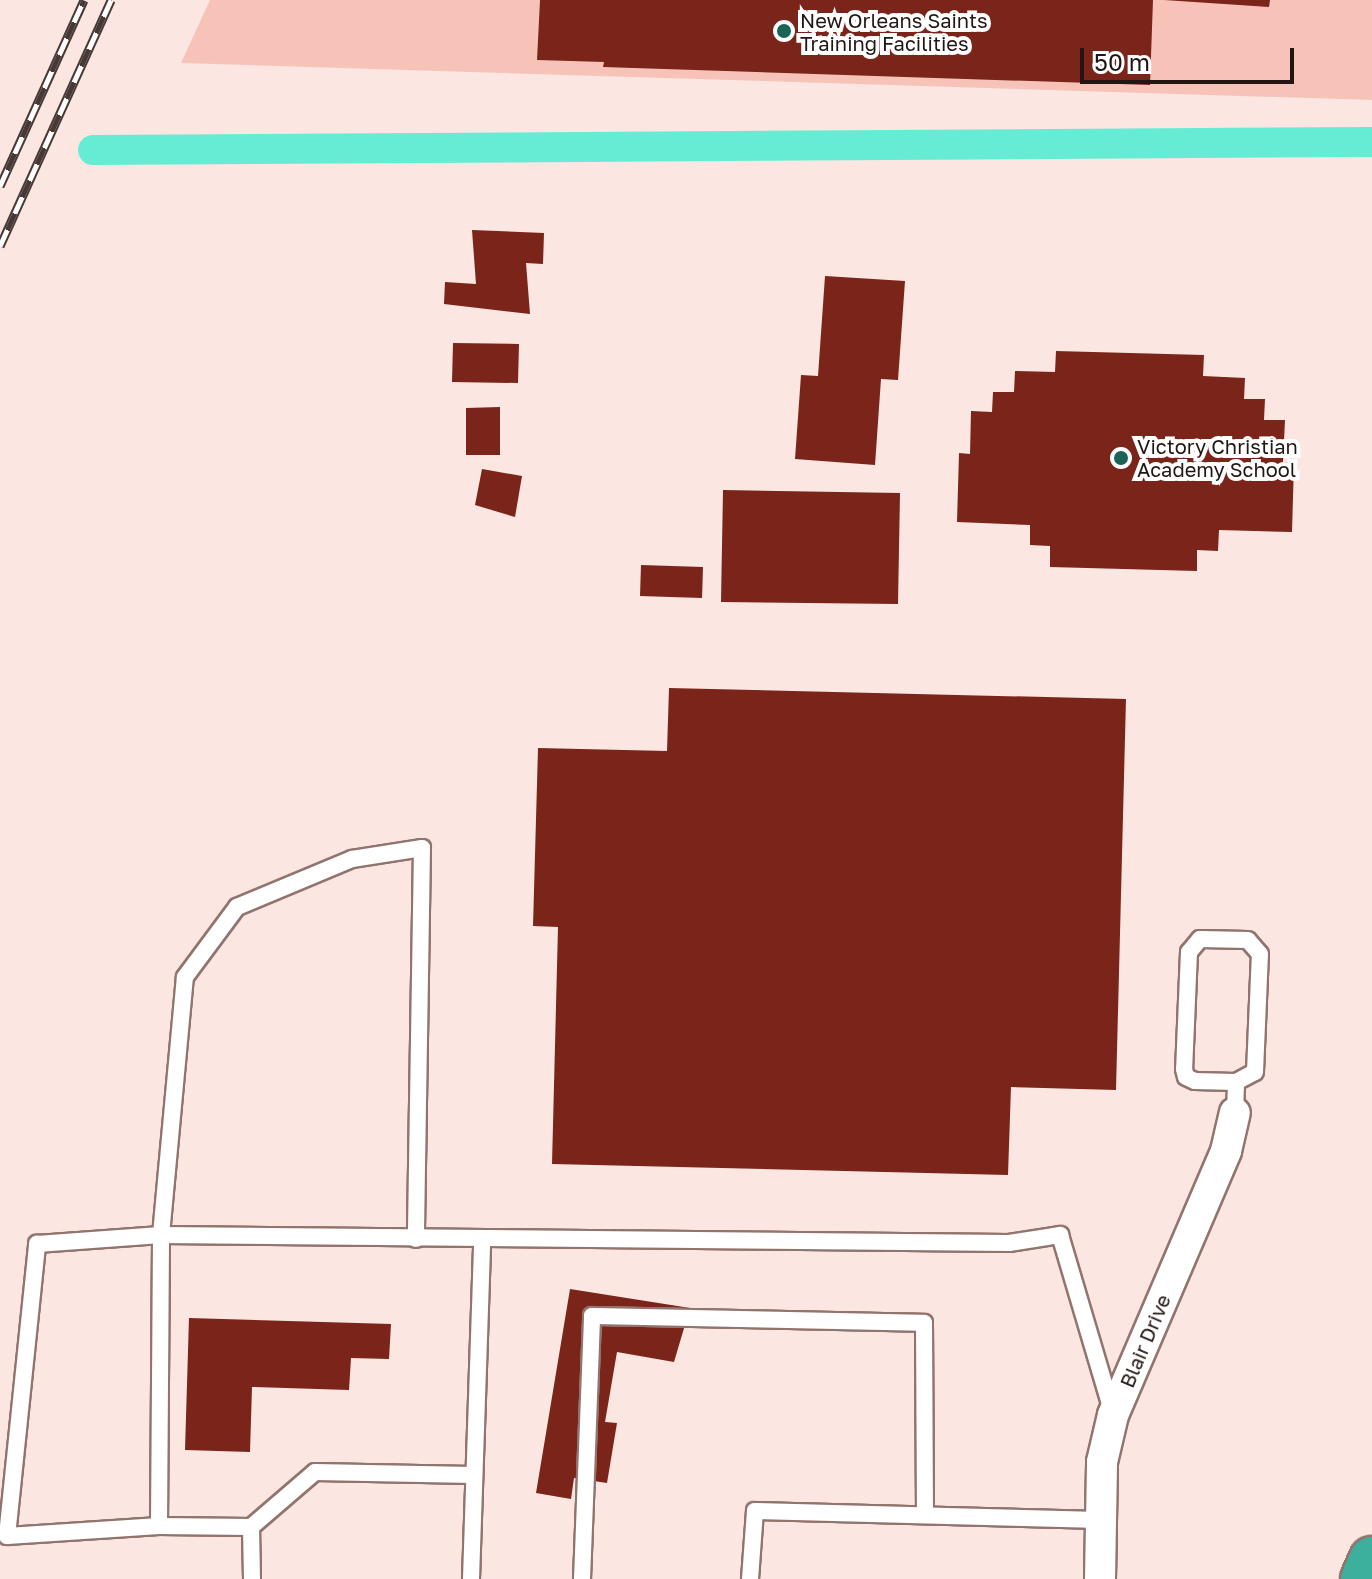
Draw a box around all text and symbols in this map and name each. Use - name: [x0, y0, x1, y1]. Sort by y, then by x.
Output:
- place label: New Orleans Saints Training Facilities: [800, 8, 988, 55]
- marker: New Orleans Saints Training Facilities: [775, 22, 793, 40]
- scale bar: [1084, 32, 1298, 82]
- text: 50 m: [1094, 47, 1150, 76]
- place label: Victory Christian Academy School: [1137, 434, 1298, 481]
- marker: Victory Christian Academy School: [1112, 449, 1130, 467]
- street label: Blair Drive: [1115, 1291, 1175, 1391]

